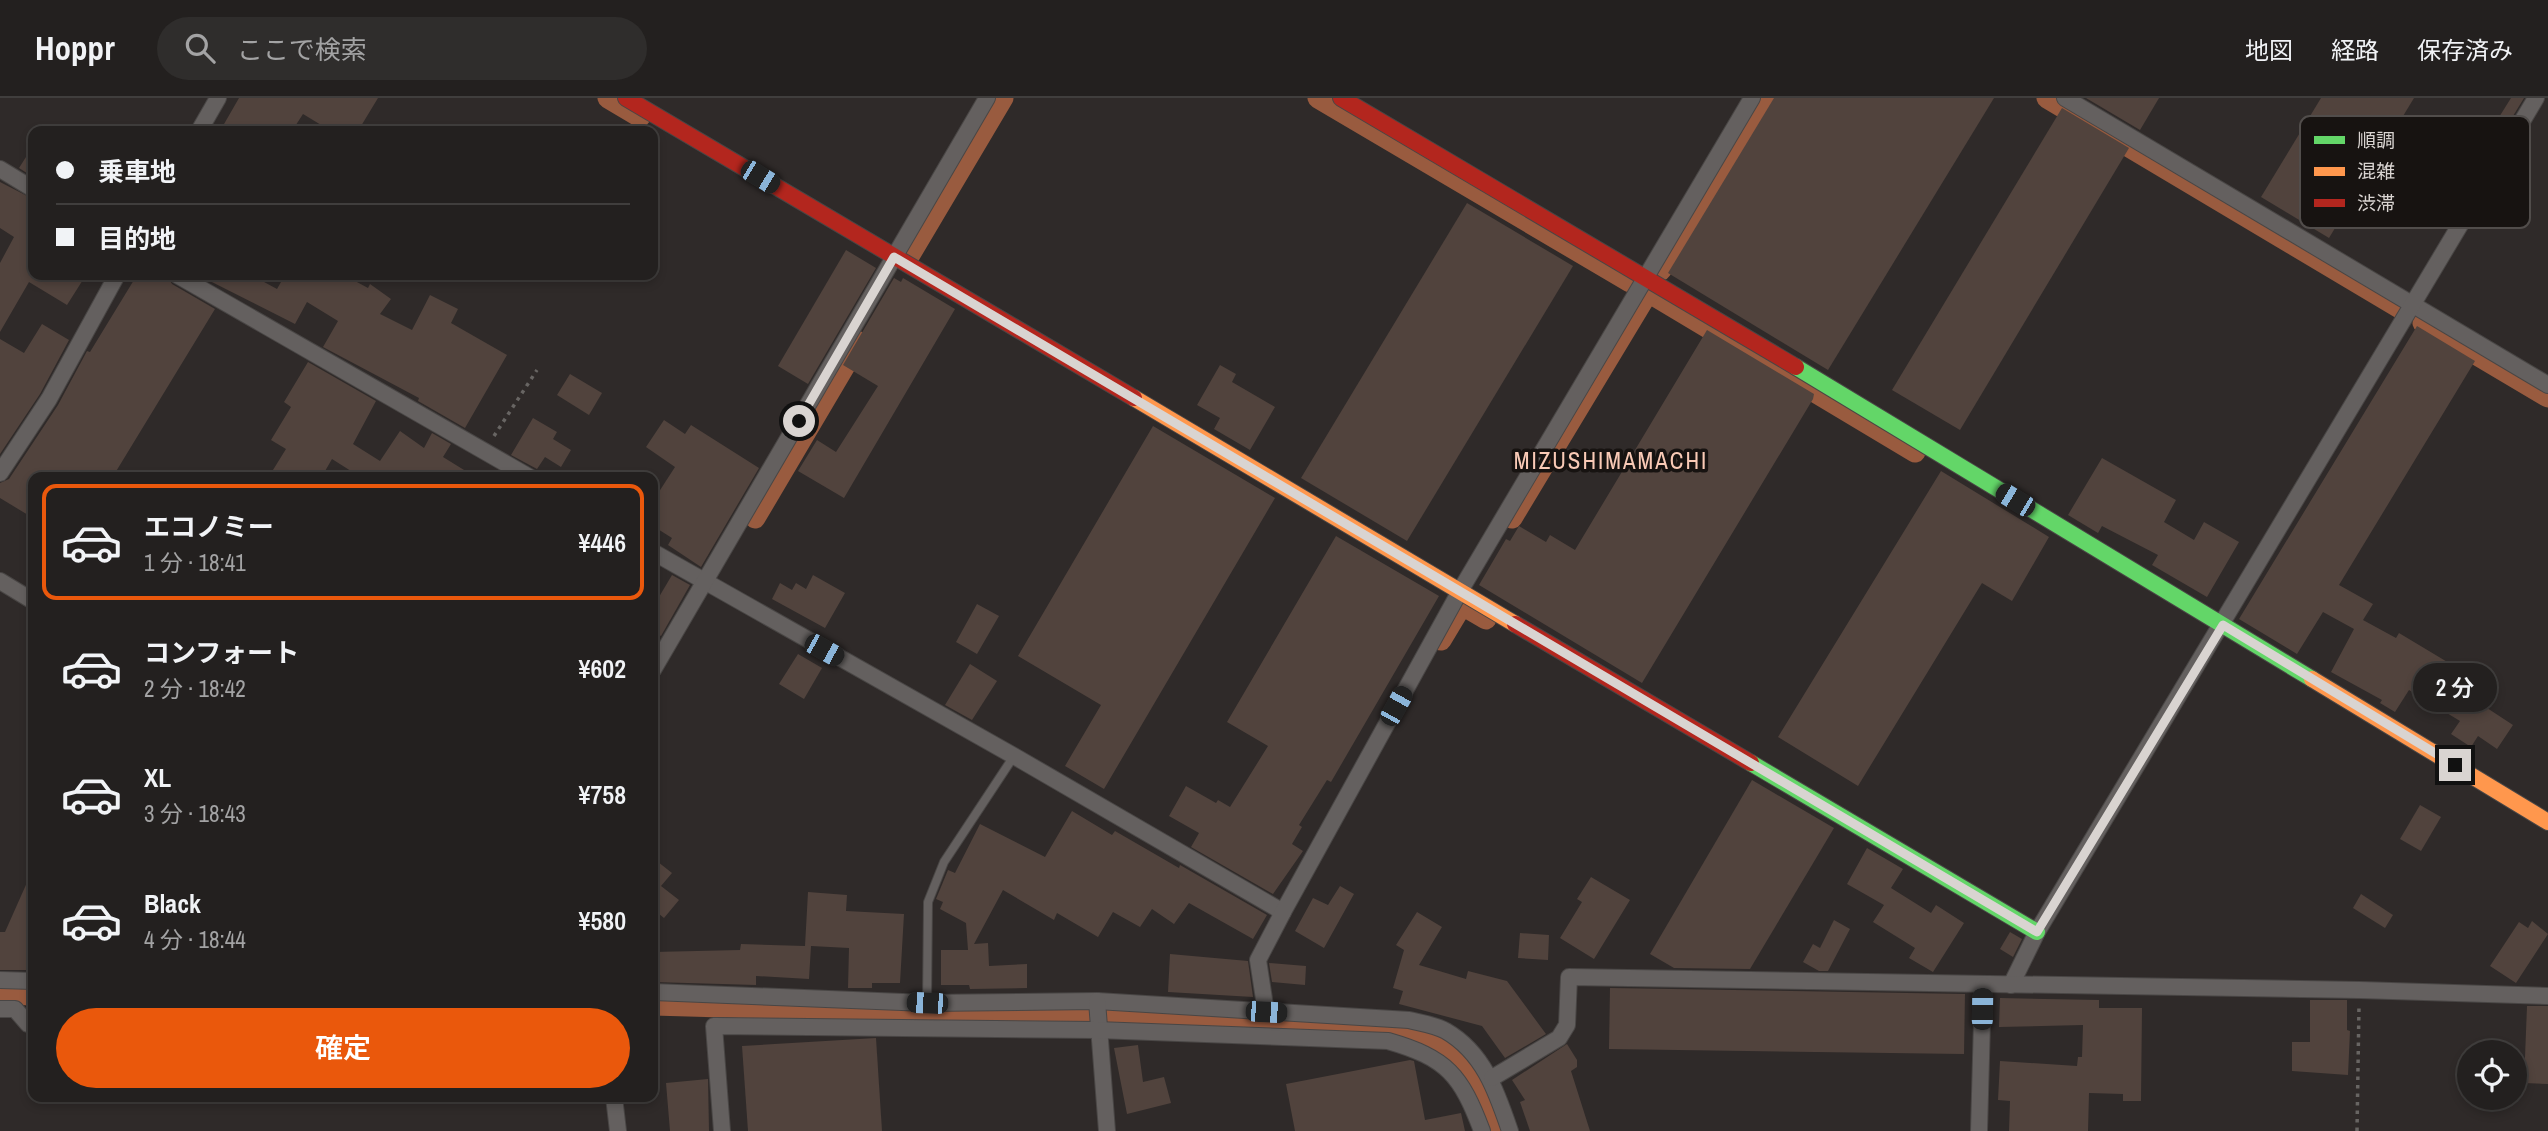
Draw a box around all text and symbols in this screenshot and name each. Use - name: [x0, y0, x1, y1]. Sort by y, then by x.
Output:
- search box: [157, 17, 647, 80]
- text: Hoppr: [35, 26, 115, 70]
- icon: search: [181, 29, 219, 67]
- text: ここで検索: [237, 32, 367, 67]
- text: 地図: [2245, 34, 2293, 66]
- text: 経路: [2331, 34, 2379, 66]
- text: 保存済み: [2417, 34, 2513, 66]
- legend: [2300, 116, 2530, 228]
- text: 順調: [2357, 127, 2395, 153]
- text: 乗車地: [98, 154, 176, 189]
- car: [737, 157, 784, 197]
- text: 混雑: [2357, 158, 2395, 184]
- text: 渋滞: [2357, 190, 2395, 216]
- text: 目的地: [98, 221, 176, 256]
- route start: [783, 405, 815, 437]
- district label: MIZUSHIMAMACHI: [1514, 445, 1708, 476]
- car: [1992, 480, 2039, 520]
- text: エコノミー: [144, 509, 274, 544]
- icon: car: [60, 511, 123, 574]
- text: ¥446: [579, 525, 626, 560]
- text: 1 分 · 18:41: [144, 547, 246, 578]
- car: [801, 631, 848, 669]
- text: コンフォート: [144, 635, 299, 670]
- icon: car: [60, 637, 123, 700]
- text: ¥602: [579, 651, 626, 686]
- callout: 2 分: [2413, 664, 2497, 712]
- text: 2 分: [2436, 672, 2474, 703]
- text: 2 分 · 18:42: [144, 673, 246, 704]
- car: [1377, 683, 1416, 729]
- route end: [2439, 749, 2471, 781]
- text: XL: [144, 760, 171, 795]
- icon: car: [60, 763, 123, 826]
- text: ¥758: [579, 777, 626, 812]
- text: 3 分 · 18:43: [144, 798, 246, 829]
- text: Black: [144, 886, 201, 921]
- icon: car: [60, 889, 123, 952]
- text: ¥580: [579, 903, 626, 938]
- text: 4 分 · 18:44: [144, 924, 246, 955]
- car: [1972, 988, 1993, 1030]
- car: [906, 992, 949, 1014]
- car: [1245, 1000, 1288, 1024]
- button: 確定: [56, 1008, 630, 1088]
- map controls: [2457, 1040, 2527, 1110]
- button: locate: [2457, 1040, 2527, 1110]

